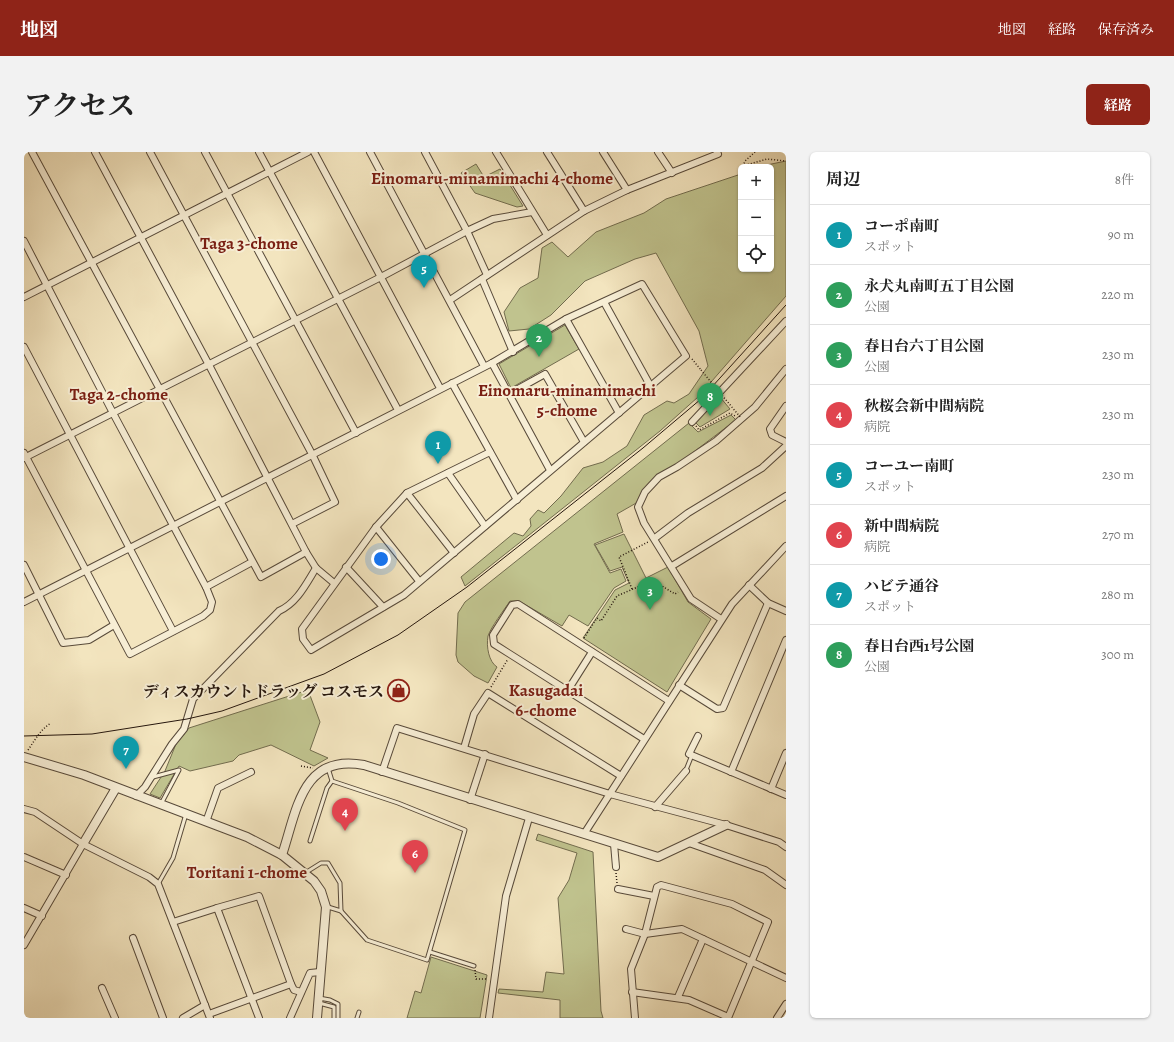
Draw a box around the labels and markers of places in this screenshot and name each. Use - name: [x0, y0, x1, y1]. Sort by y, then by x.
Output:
- pin: 5: [411, 255, 437, 288]
- pin: 2: [526, 324, 552, 357]
- pin: 8: [697, 383, 723, 416]
- pin: 1: [425, 431, 451, 464]
- pin: 3: [637, 577, 663, 610]
- shop icon: ディスカウントドラッグ コスモス: [386, 678, 412, 704]
- place label: ディスカウントドラッグ コスモス: [143, 681, 384, 703]
- pin: 7: [113, 736, 139, 769]
- pin: 4: [332, 798, 358, 831]
- pin: 6: [402, 840, 428, 873]

